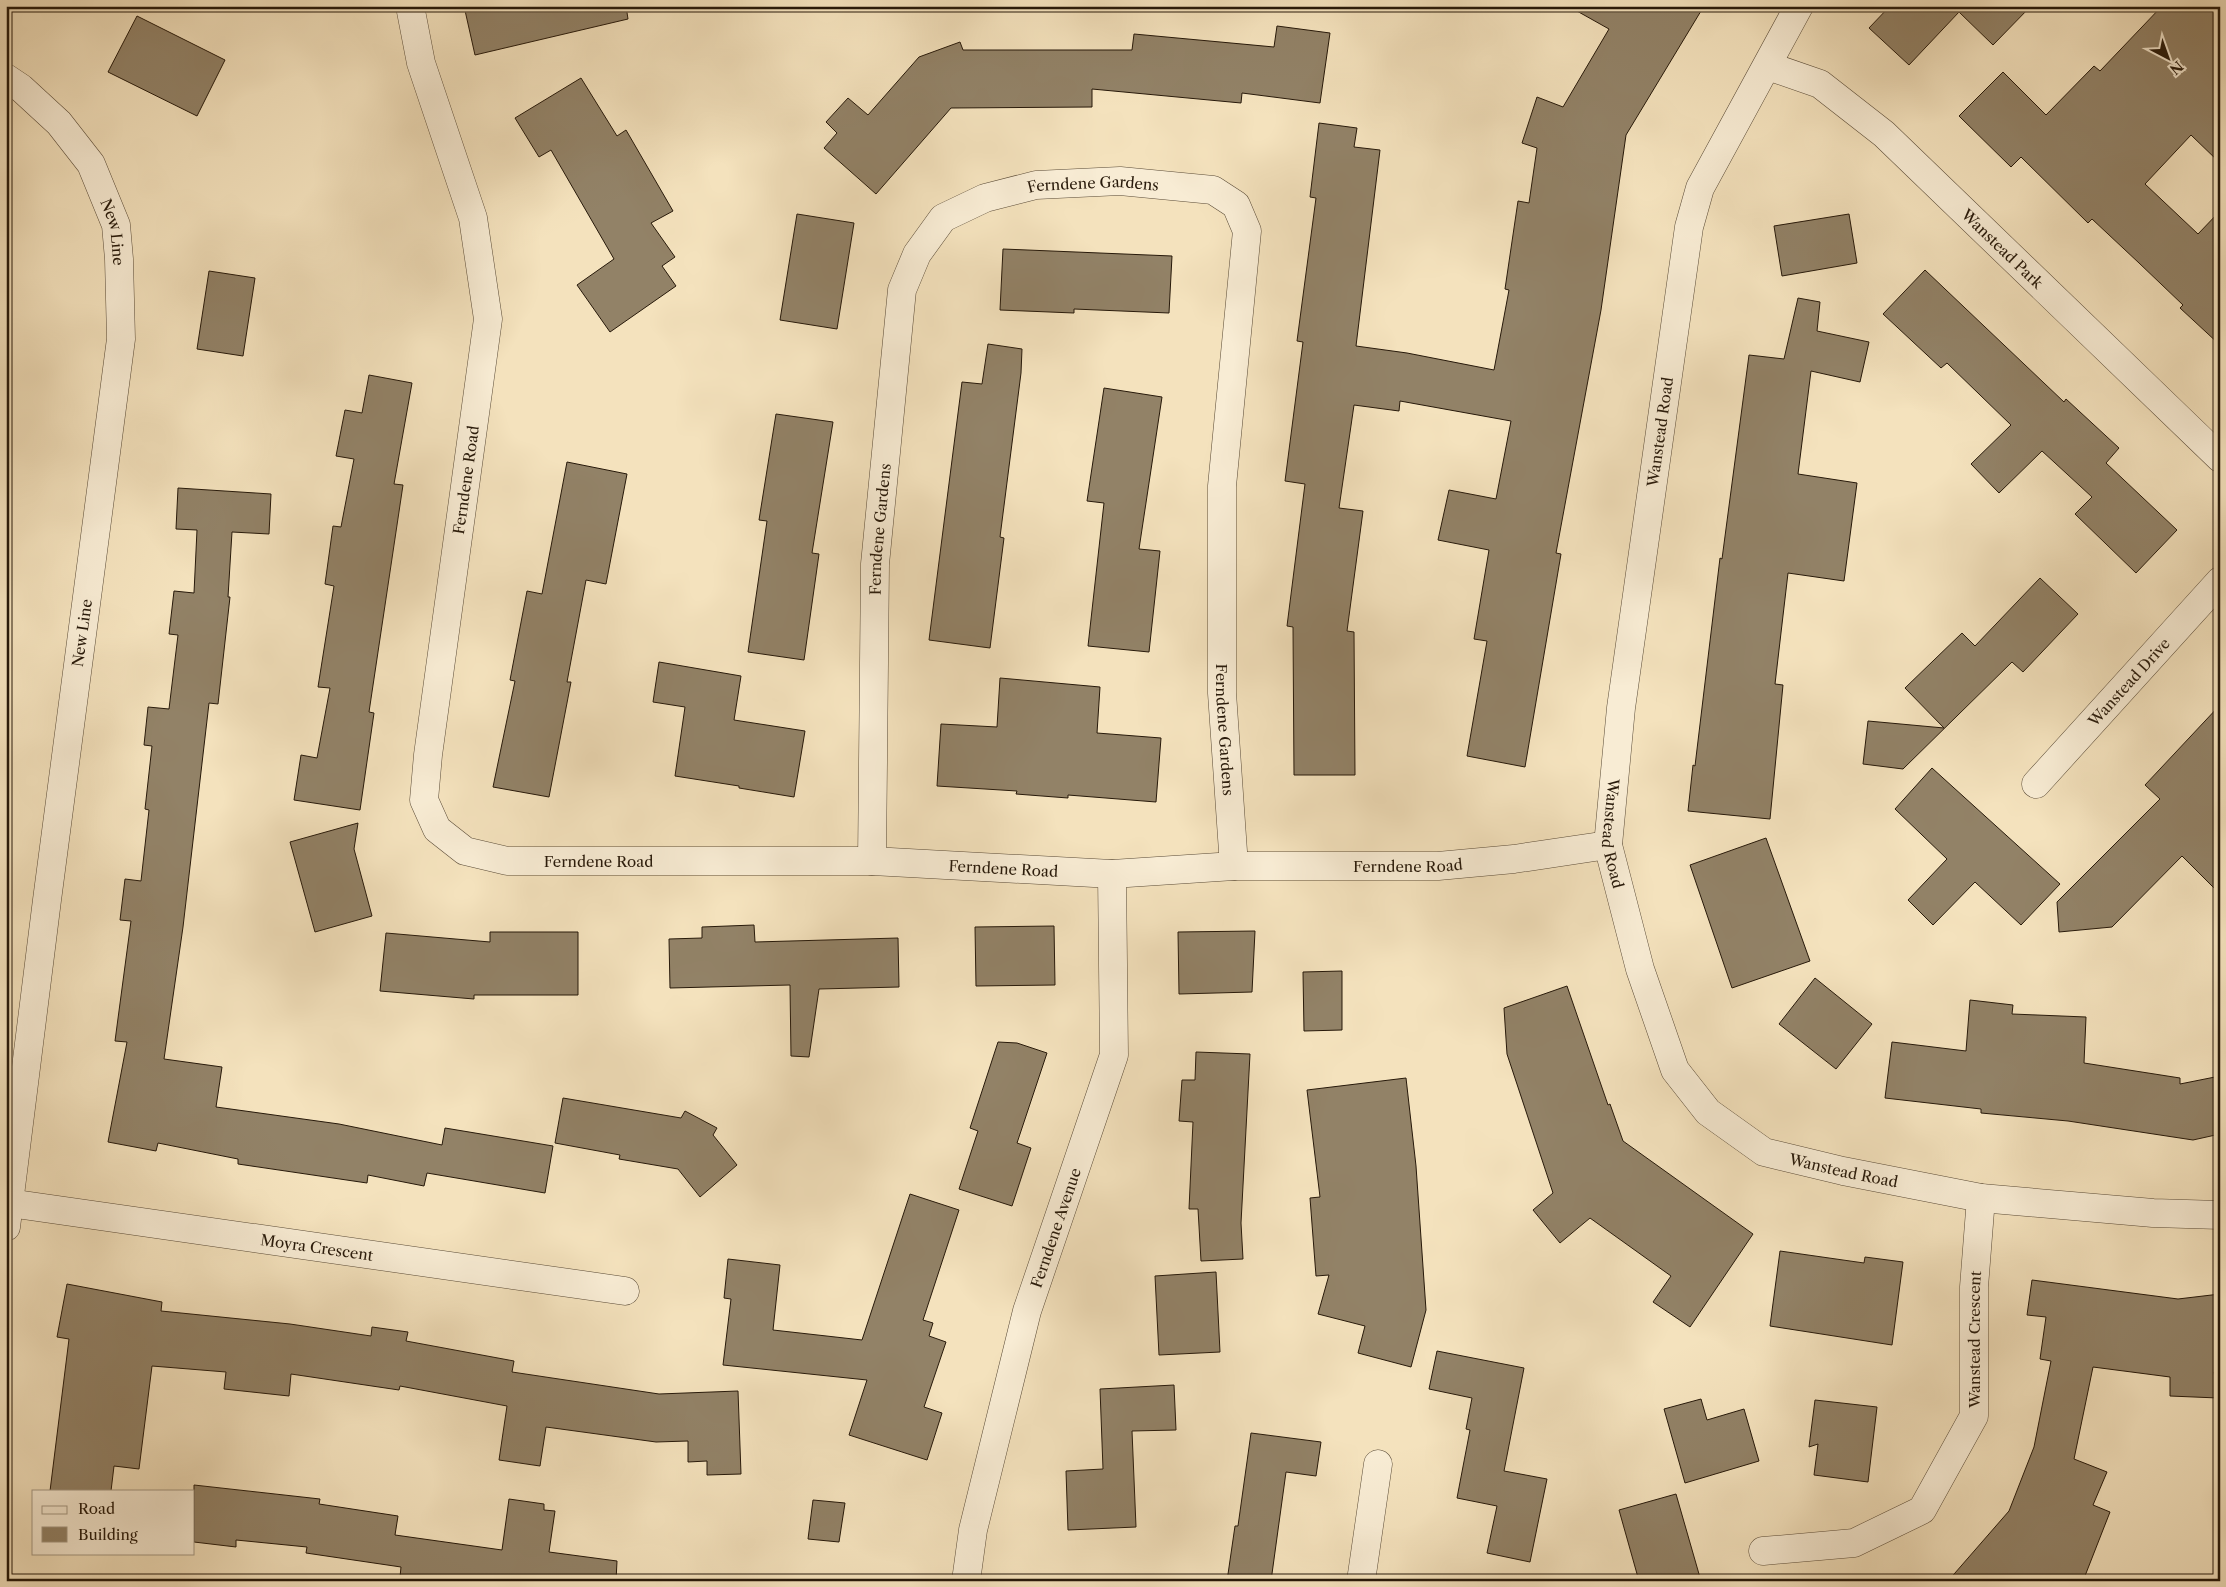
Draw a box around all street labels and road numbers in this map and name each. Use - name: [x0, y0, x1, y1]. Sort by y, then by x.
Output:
- street label: Ferndene Gardens: [1025, 171, 1160, 196]
- street label: New Line: [97, 196, 129, 266]
- street label: Wanstead Park: [1957, 204, 2048, 293]
- street label: Wanstead Road: [1643, 376, 1677, 489]
- street label: Ferndene Road: [449, 424, 483, 536]
- street label: Ferndene Gardens: [865, 462, 894, 595]
- street label: New Line: [68, 598, 96, 668]
- street label: Wanstead Drive: [2083, 634, 2174, 731]
- street label: Ferndene Gardens: [1213, 664, 1239, 796]
- street label: Wanstead Road: [1598, 777, 1628, 890]
- street label: Ferndene Road: [544, 852, 653, 871]
- street label: Ferndene Road: [1353, 854, 1464, 876]
- street label: Ferndene Road: [948, 856, 1059, 881]
- street label: Wanstead Road: [1786, 1149, 1900, 1191]
- street label: Ferndene Avenue: [1026, 1165, 1084, 1290]
- street label: Moyra Crescent: [259, 1230, 375, 1265]
- street label: Wanstead Crescent: [1965, 1269, 1985, 1409]

